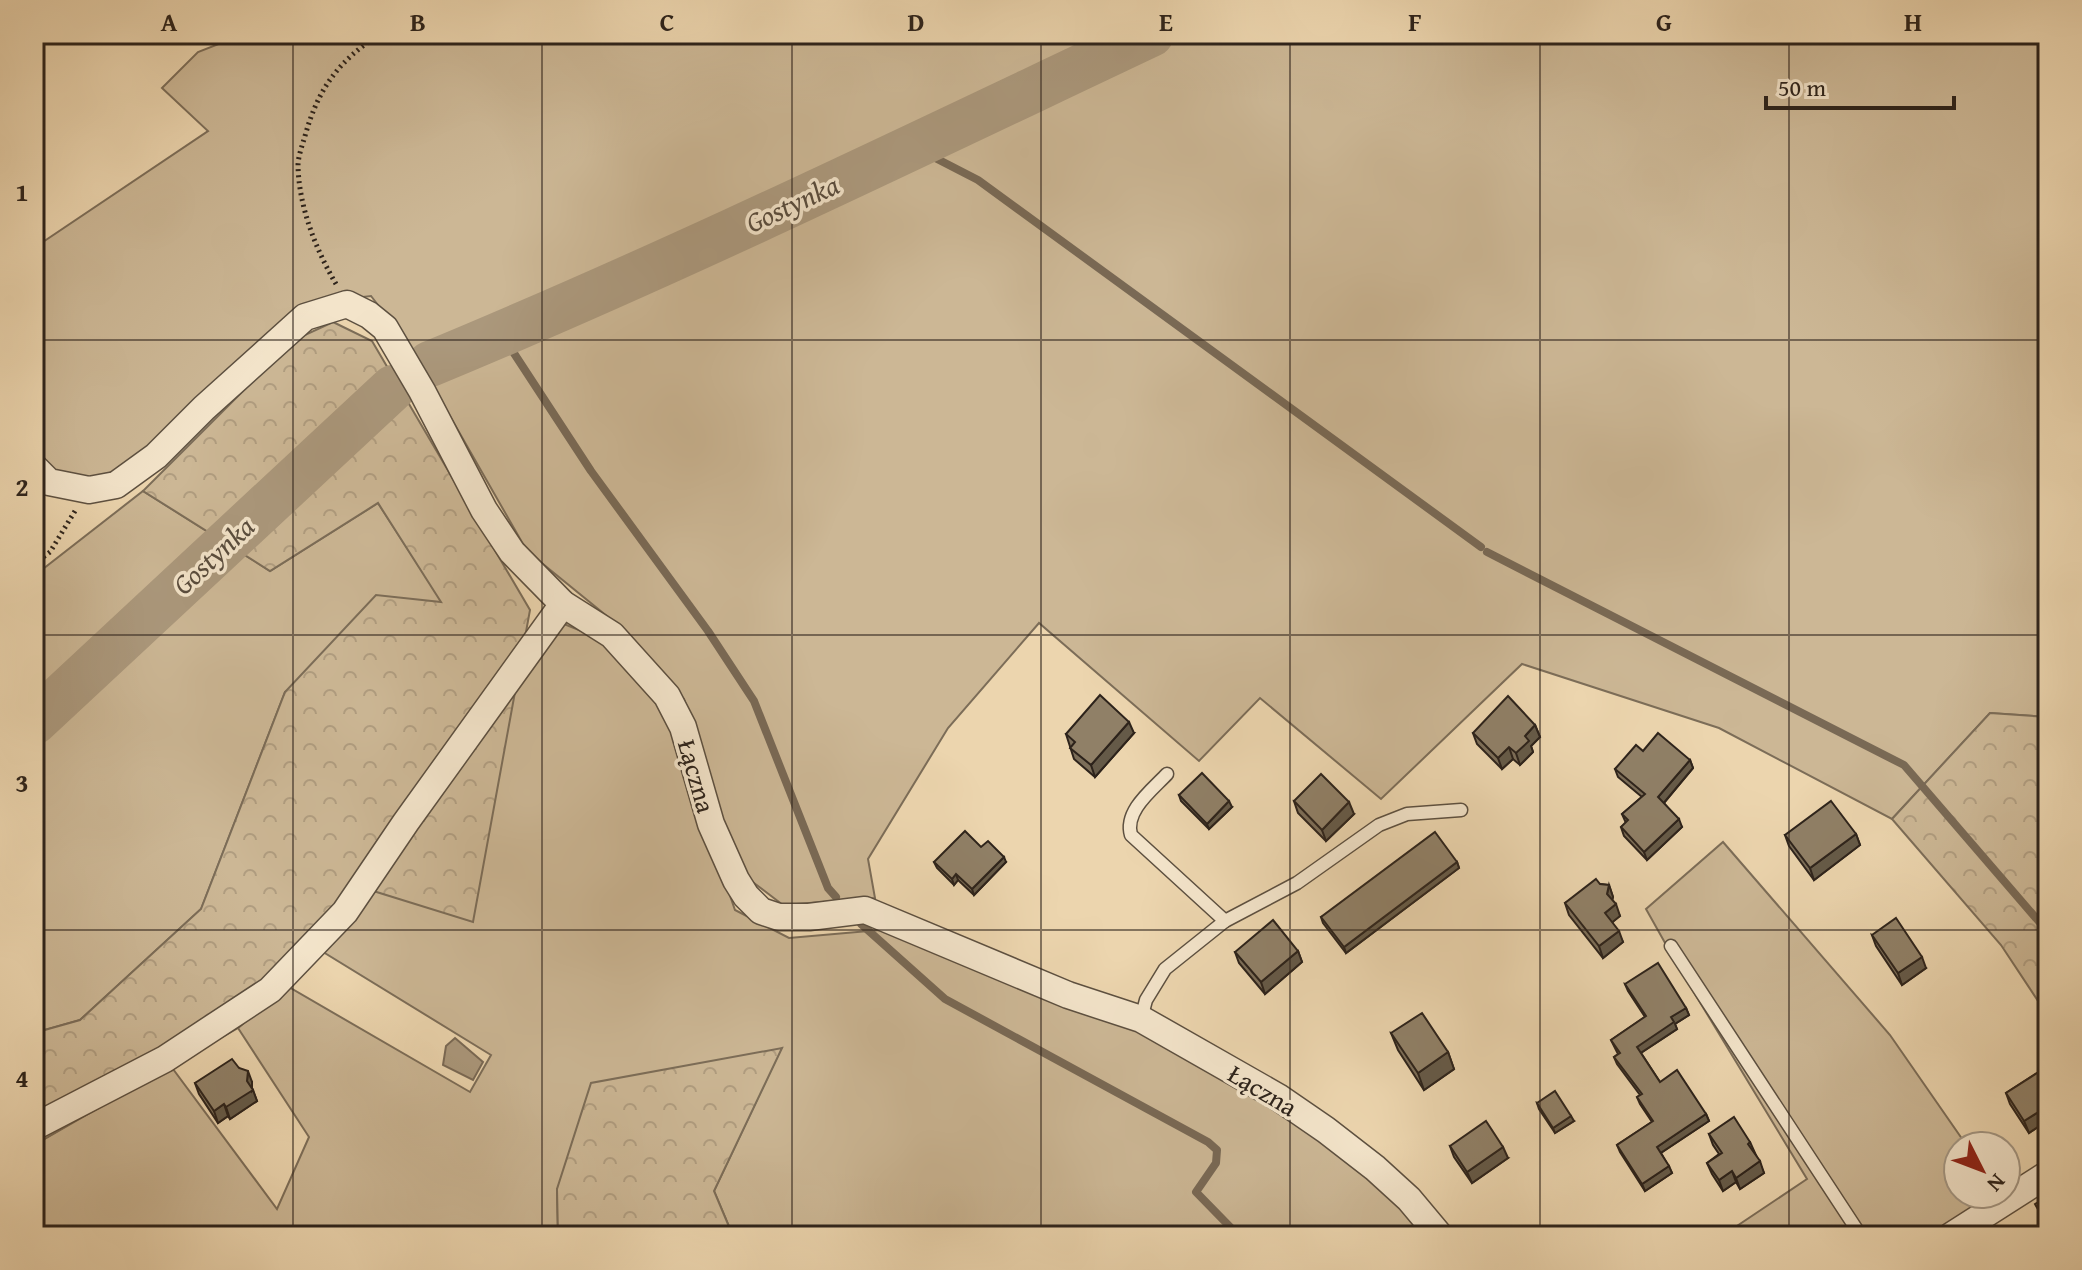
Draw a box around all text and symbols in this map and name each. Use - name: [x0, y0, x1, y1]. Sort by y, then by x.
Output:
- text: A: [161, 2, 178, 41]
- text: B: [410, 2, 426, 41]
- text: C: [660, 2, 674, 41]
- text: D: [908, 2, 924, 41]
- text: E: [1159, 2, 1173, 41]
- text: F: [1408, 2, 1422, 41]
- text: G: [1656, 2, 1672, 41]
- text: H: [1904, 2, 1922, 41]
- scale bar: [1766, 60, 1954, 110]
- text: 50 m: [1778, 70, 1826, 105]
- water label: Gostynka: [739, 164, 845, 242]
- text: 1: [15, 172, 29, 211]
- text: 2: [15, 467, 29, 506]
- water label: Gostynka: [163, 506, 263, 604]
- street label: Łączna: [668, 735, 726, 818]
- text: 3: [15, 763, 29, 802]
- street label: Łączna: [1221, 1054, 1306, 1126]
- text: 4: [15, 1058, 29, 1097]
- north arrow: [1942, 1130, 2022, 1210]
- text: N: [1980, 1167, 2014, 1200]

